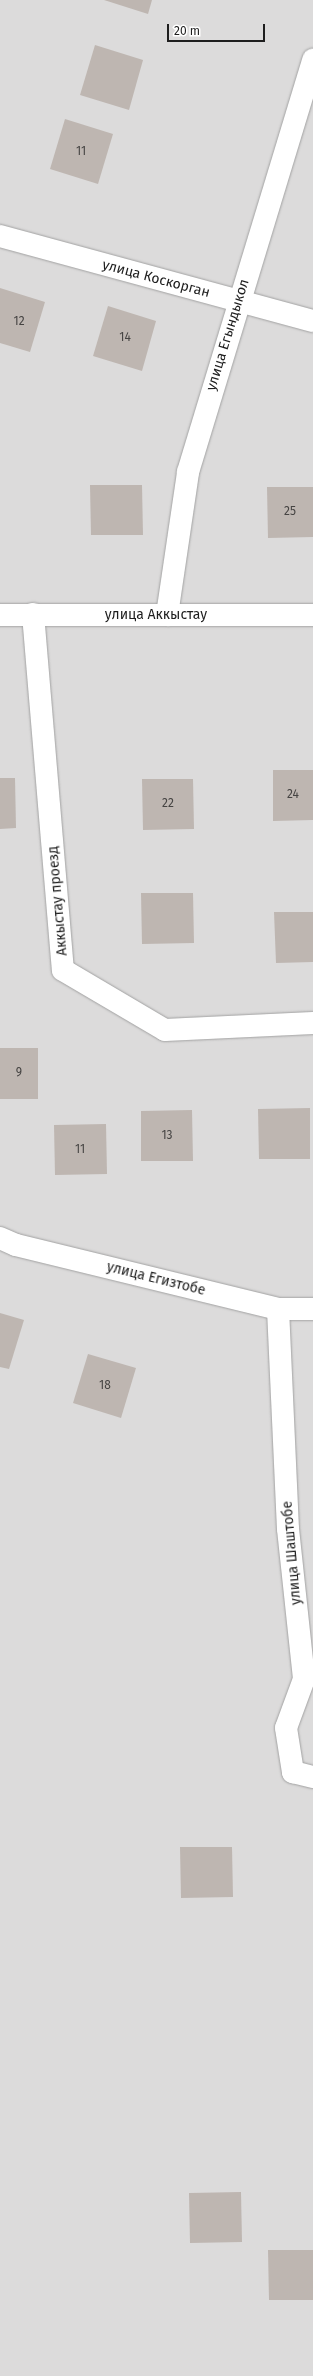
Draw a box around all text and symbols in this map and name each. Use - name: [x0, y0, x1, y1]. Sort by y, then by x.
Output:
- scale bar: [169, 16, 267, 42]
- text: 20 m: [174, 24, 200, 38]
- house number: 11: [76, 145, 86, 159]
- street label: улица Коскорган: [100, 257, 212, 301]
- street label: улица Егындыкол: [203, 277, 253, 393]
- house number: 12: [13, 315, 25, 329]
- house number: 14: [119, 331, 131, 345]
- house number: 25: [284, 505, 296, 519]
- street label: улица Аккыстау: [105, 607, 207, 623]
- house number: 24: [287, 788, 299, 802]
- house number: 22: [162, 797, 174, 811]
- street label: Аккыстау проезд: [45, 845, 71, 957]
- house number: 9: [16, 1066, 22, 1080]
- house number: 13: [161, 1129, 173, 1143]
- house number: 11: [75, 1143, 85, 1157]
- street label: улица Егизтобе: [105, 1259, 207, 1299]
- house number: 18: [99, 1379, 111, 1393]
- street label: улица Шаштобе: [279, 1500, 305, 1606]

